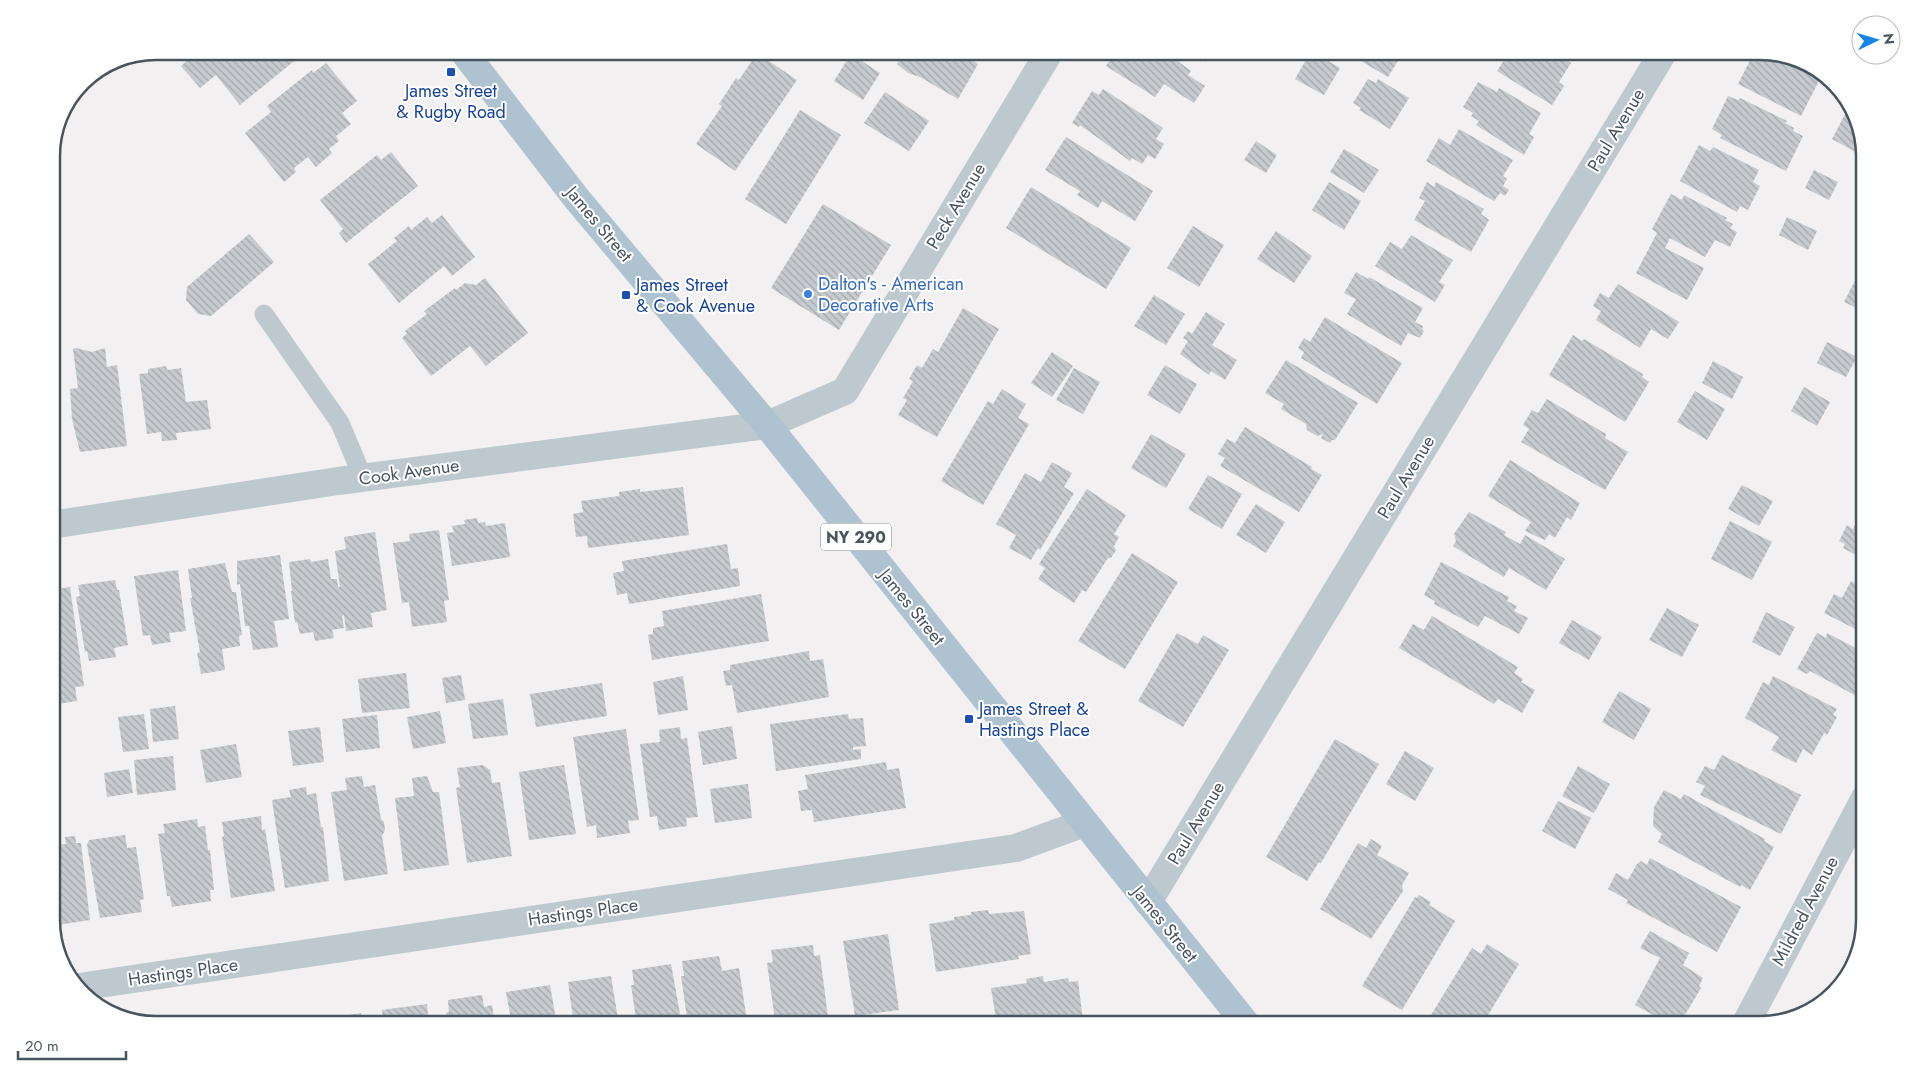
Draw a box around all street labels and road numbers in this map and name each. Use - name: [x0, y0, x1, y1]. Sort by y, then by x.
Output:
- street label: Paul Avenue: [1581, 83, 1651, 177]
- street label: Peck Avenue: [920, 158, 992, 254]
- street label: James Street: [558, 179, 639, 268]
- street label: Paul Avenue: [1371, 430, 1441, 524]
- street label: Cook Avenue: [357, 452, 461, 492]
- road number: NY 290: [821, 524, 891, 550]
- street label: James Street: [872, 562, 951, 651]
- street label: Paul Avenue: [1161, 776, 1231, 870]
- street label: Mildred Avenue: [1765, 852, 1845, 970]
- street label: James Street: [1125, 879, 1204, 968]
- street label: Hastings Place: [526, 891, 640, 933]
- street label: Hastings Place: [126, 951, 240, 993]

